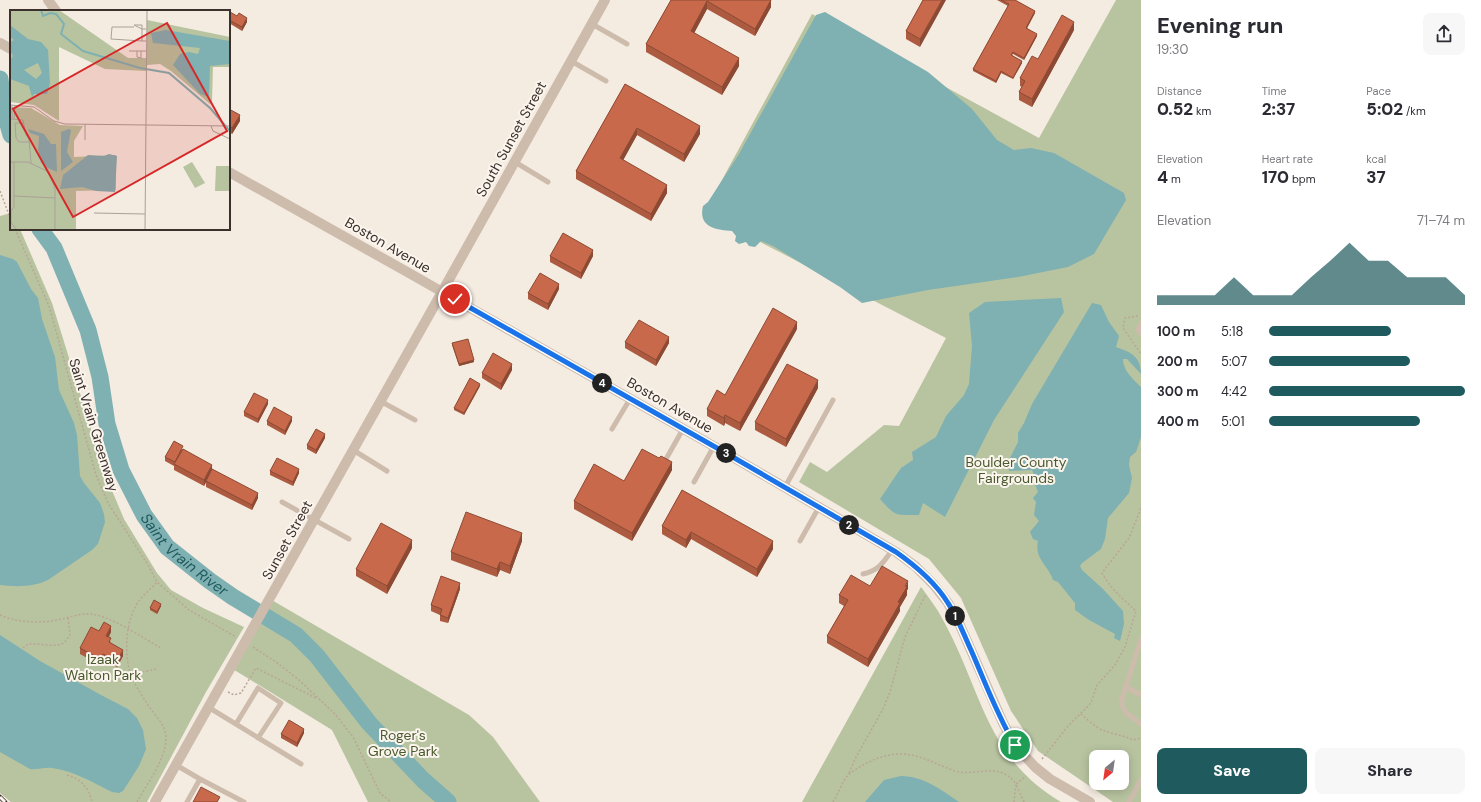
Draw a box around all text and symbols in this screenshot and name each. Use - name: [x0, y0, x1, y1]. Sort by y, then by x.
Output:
- inset map: [10, 10, 230, 230]
- text: Evening run: [1157, 11, 1283, 40]
- button: share: [1423, 13, 1465, 55]
- text: 19:30: [1157, 41, 1188, 58]
- street label: South Sunset Street: [472, 78, 550, 200]
- text: Distance: [1157, 84, 1202, 98]
- text: Time: [1262, 84, 1287, 98]
- text: Pace: [1366, 84, 1391, 98]
- text: 0.52: [1157, 98, 1193, 120]
- text: 2:37: [1262, 98, 1295, 120]
- text: 5:02: [1366, 98, 1403, 120]
- text: km: [1193, 104, 1211, 118]
- text: /km: [1403, 104, 1426, 118]
- text: Elevation: [1157, 152, 1203, 166]
- text: Heart rate: [1262, 152, 1313, 166]
- text: kcal: [1366, 152, 1386, 166]
- text: 4: [1157, 166, 1168, 188]
- text: 170: [1262, 166, 1289, 188]
- text: 37: [1366, 166, 1386, 188]
- text: m: [1168, 172, 1181, 186]
- text: bpm: [1289, 172, 1315, 186]
- text: Elevation: [1157, 212, 1211, 229]
- text: 71–74 m: [1417, 212, 1465, 229]
- street label: Boston Avenue: [342, 213, 434, 277]
- pin: [438, 282, 472, 316]
- icon: check: [444, 288, 466, 310]
- text: 100 m: [1157, 323, 1195, 340]
- text: 5:18: [1221, 323, 1244, 340]
- text: 200 m: [1157, 353, 1198, 370]
- text: 5:07: [1221, 353, 1247, 370]
- street label: Saint Vrain Greenway: [65, 356, 123, 494]
- pin: 4: [592, 373, 612, 393]
- street label: Boston Avenue: [624, 373, 716, 437]
- text: 4: [598, 376, 606, 390]
- text: 300 m: [1157, 383, 1198, 400]
- text: 4:42: [1221, 383, 1247, 400]
- text: 400 m: [1157, 413, 1199, 430]
- text: 5:01: [1221, 413, 1245, 430]
- pin: 3: [716, 443, 736, 463]
- text: 3: [723, 446, 729, 460]
- park label: Boulder County Fairgrounds: [965, 453, 1067, 487]
- street label: Sunset Street: [258, 497, 316, 583]
- water label: Saint Vrain River: [136, 509, 232, 601]
- pin: 2: [839, 515, 859, 535]
- text: 2: [846, 518, 852, 532]
- pin: 1: [945, 606, 965, 626]
- text: 1: [953, 609, 957, 623]
- park label: Izaak Walton Park: [65, 650, 141, 684]
- park label: Roger's Grove Park: [368, 726, 438, 760]
- pin: [998, 728, 1032, 762]
- icon: arrive: [1004, 734, 1026, 756]
- button: Save: [1157, 748, 1307, 794]
- button: Share: [1315, 748, 1465, 794]
- north arrow: [1089, 750, 1129, 790]
- map controls: [1089, 750, 1129, 790]

